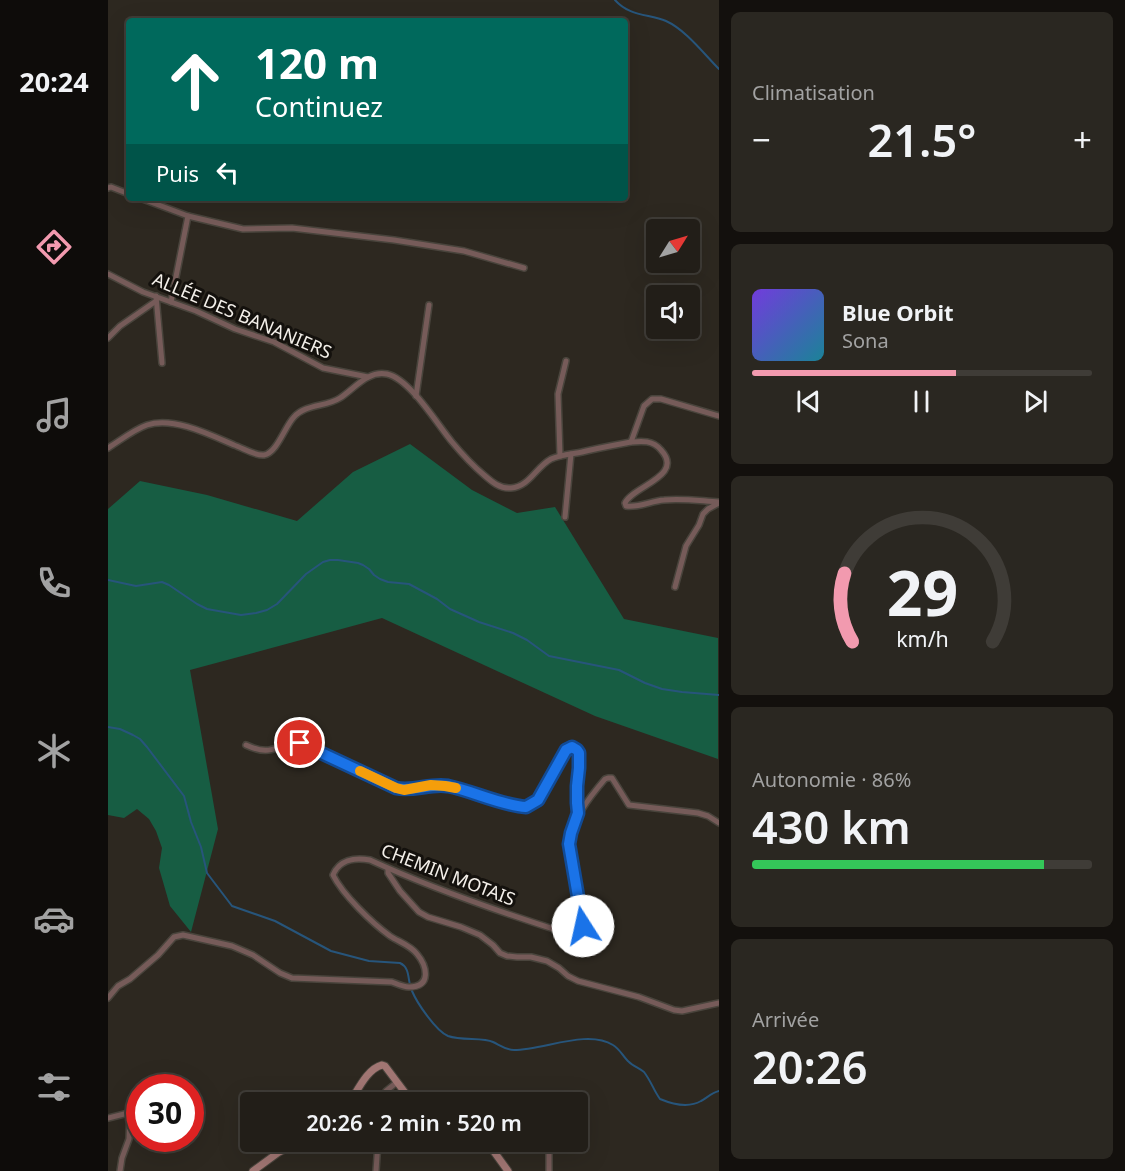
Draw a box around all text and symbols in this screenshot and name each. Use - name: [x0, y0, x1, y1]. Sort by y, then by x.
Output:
- text: 120 m: [255, 34, 379, 91]
- icon: ahead: [156, 42, 234, 120]
- text: 20:24: [19, 63, 89, 100]
- text: Climatisation: [752, 79, 875, 106]
- text: Continuez: [255, 88, 383, 125]
- text: 21.5°: [868, 109, 976, 170]
- text: −: [752, 117, 771, 162]
- text: +: [1073, 117, 1092, 162]
- icon: left: [211, 156, 244, 189]
- text: Puis: [156, 158, 199, 188]
- north arrow: [646, 219, 700, 273]
- map controls: [646, 219, 700, 339]
- icon: directions: [33, 226, 75, 268]
- street label: ALLÉE DES BANANIERS: [149, 267, 336, 364]
- button: sound: [646, 285, 700, 339]
- text: Blue Orbit: [842, 297, 954, 327]
- text: Sona: [842, 327, 889, 354]
- icon: previous: [792, 385, 825, 418]
- icon: pause: [905, 385, 938, 418]
- icon: next: [1019, 385, 1052, 418]
- icon: music: [33, 394, 75, 436]
- text: 29: [886, 550, 958, 635]
- icon: phone: [33, 562, 75, 604]
- text: km/h: [896, 625, 948, 654]
- pin: [274, 717, 325, 768]
- icon: arrive: [283, 726, 316, 759]
- icon: climate: [33, 730, 75, 772]
- text: Autonomie · 86%: [752, 766, 911, 793]
- text: 430 km: [752, 796, 911, 857]
- street label: CHEMIN MOTAIS: [378, 837, 519, 911]
- position arrow: [551, 894, 615, 958]
- icon: car: [33, 898, 75, 940]
- text: Arrivée: [752, 1006, 819, 1033]
- text: 20:26: [752, 1036, 867, 1097]
- icon: filters: [33, 1066, 75, 1108]
- speed limit sign: 30: [126, 1074, 204, 1152]
- text: 20:26 · 2 min · 520 m: [306, 1107, 522, 1137]

